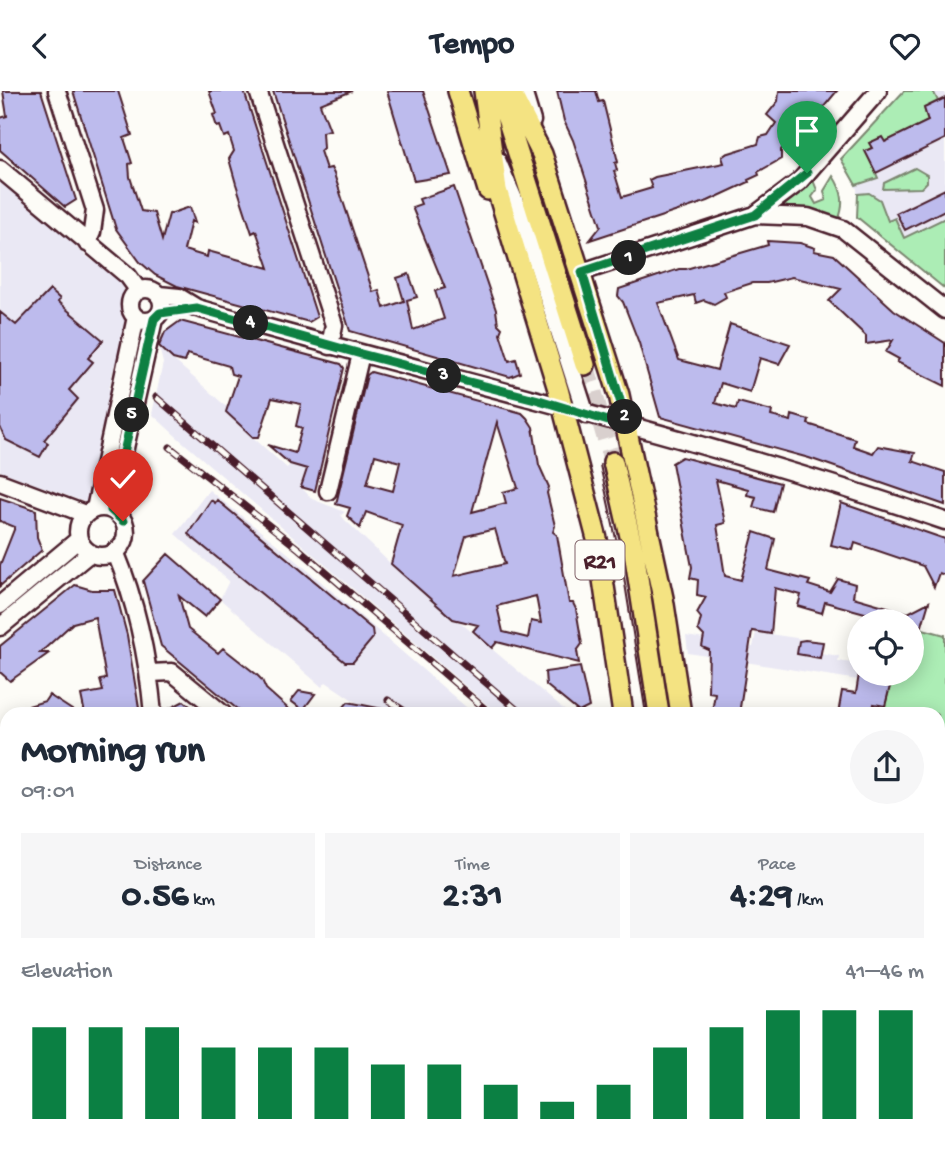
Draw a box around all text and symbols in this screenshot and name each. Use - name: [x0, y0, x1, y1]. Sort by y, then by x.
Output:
- icon: back: [21, 27, 59, 65]
- text: Tempo: [431, 27, 514, 65]
- icon: heart: [886, 27, 924, 65]
- pin: [777, 101, 837, 173]
- icon: arrive: [788, 112, 826, 150]
- pin: 1: [612, 241, 646, 275]
- text: 1: [625, 246, 632, 269]
- pin: 4: [233, 306, 268, 341]
- text: 4: [246, 311, 255, 334]
- pin: 3: [426, 359, 462, 393]
- text: 3: [439, 364, 448, 387]
- pin: 5: [114, 397, 150, 433]
- pin: 2: [608, 399, 642, 435]
- text: 5: [127, 403, 137, 426]
- text: 2: [620, 405, 629, 428]
- pin: [93, 449, 153, 521]
- icon: check: [104, 460, 142, 498]
- road number: R21: [576, 540, 624, 580]
- map controls: [847, 609, 924, 686]
- button: locate: [847, 609, 924, 686]
- button: share: [850, 730, 924, 804]
- text: Morning run: [21, 731, 205, 775]
- text: 09:01: [21, 779, 75, 806]
- text: Distance: [135, 854, 202, 877]
- text: Time: [455, 854, 490, 877]
- text: Pace: [758, 854, 795, 877]
- text: 0.56: [121, 877, 188, 918]
- text: 2:31: [442, 877, 503, 918]
- text: 4:29: [730, 877, 792, 918]
- text: km: [188, 889, 215, 912]
- text: /km: [792, 889, 823, 912]
- text: Elevation: [21, 959, 112, 986]
- text: 41–46 m: [845, 959, 924, 986]

